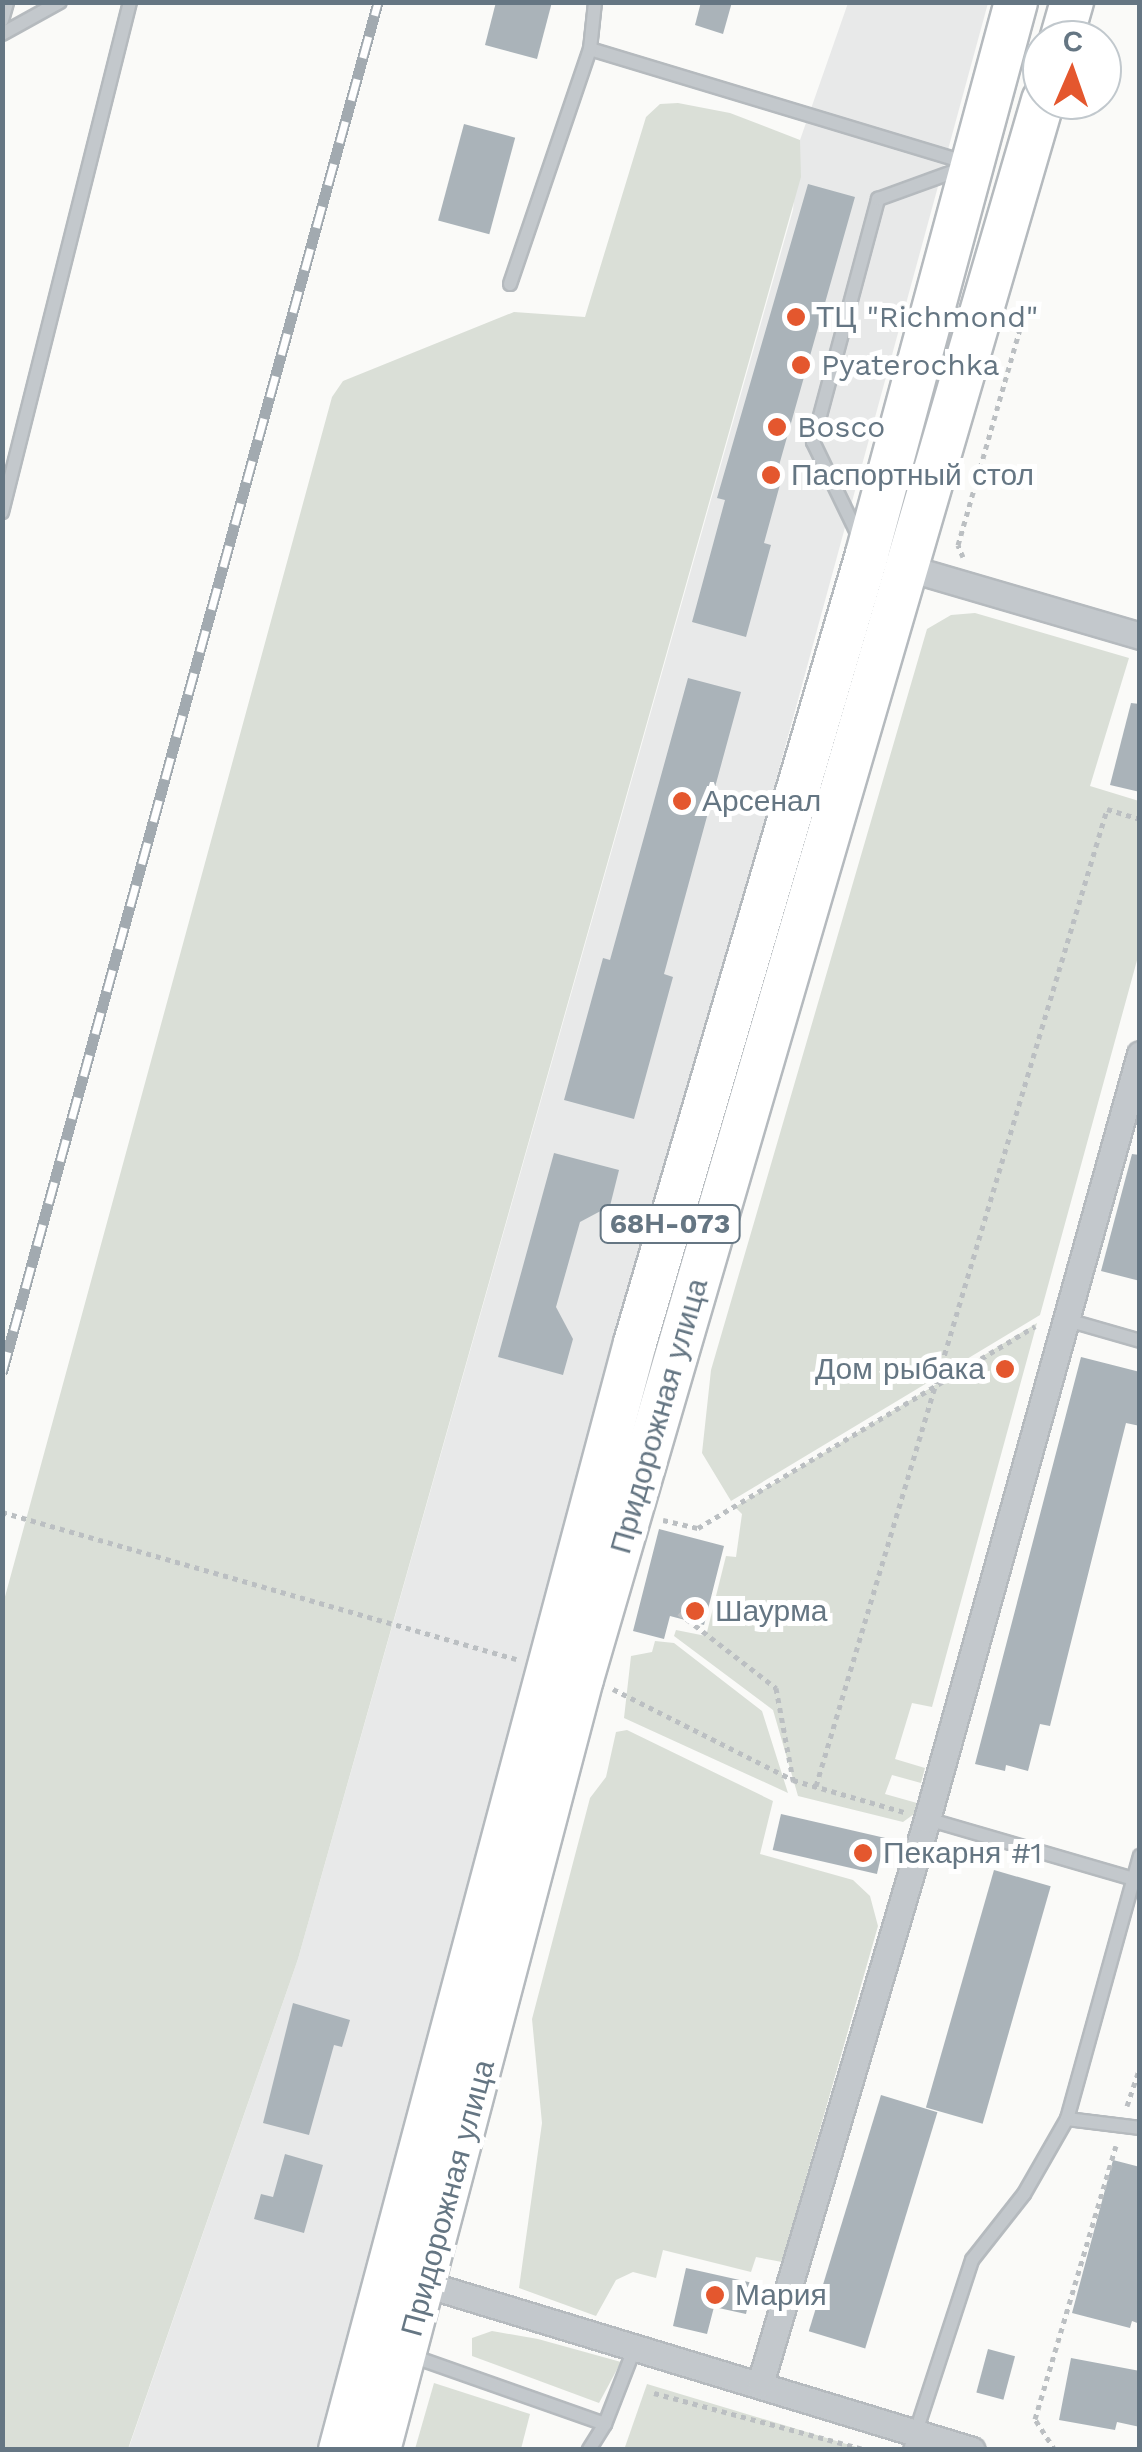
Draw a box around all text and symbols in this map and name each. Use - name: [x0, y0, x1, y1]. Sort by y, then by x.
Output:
- north arrow: [1022, 20, 1122, 120]
- text: С: [1062, 25, 1084, 58]
- place label: ТЦ "Richmond": [816, 299, 1038, 335]
- marker: ТЦ "Richmond": [785, 306, 807, 328]
- place label: Pyaterochka: [821, 347, 999, 383]
- marker: Pyaterochka: [790, 354, 812, 376]
- place label: Bosco: [797, 409, 885, 445]
- marker: Bosco: [766, 416, 788, 438]
- place label: Паспортный стол: [791, 457, 1034, 493]
- marker: Паспортный стол: [760, 464, 782, 486]
- place label: Арсенал: [702, 783, 821, 819]
- marker: Арсенал: [671, 790, 693, 812]
- road number: 68Н-073: [598, 1201, 742, 1247]
- street label: Придорожная улица: [602, 1274, 716, 1558]
- place label: Дом рыбака: [815, 1351, 985, 1387]
- marker: Дом рыбака: [994, 1358, 1016, 1380]
- place label: Шаурма: [715, 1593, 828, 1629]
- marker: Шаурма: [684, 1600, 706, 1622]
- place label: Пекарня #1: [883, 1835, 1042, 1871]
- marker: Пекарня #1: [852, 1842, 874, 1864]
- street label: Придорожная улица: [394, 2056, 502, 2340]
- place label: Мария: [735, 2277, 827, 2313]
- marker: Мария: [704, 2284, 726, 2306]

